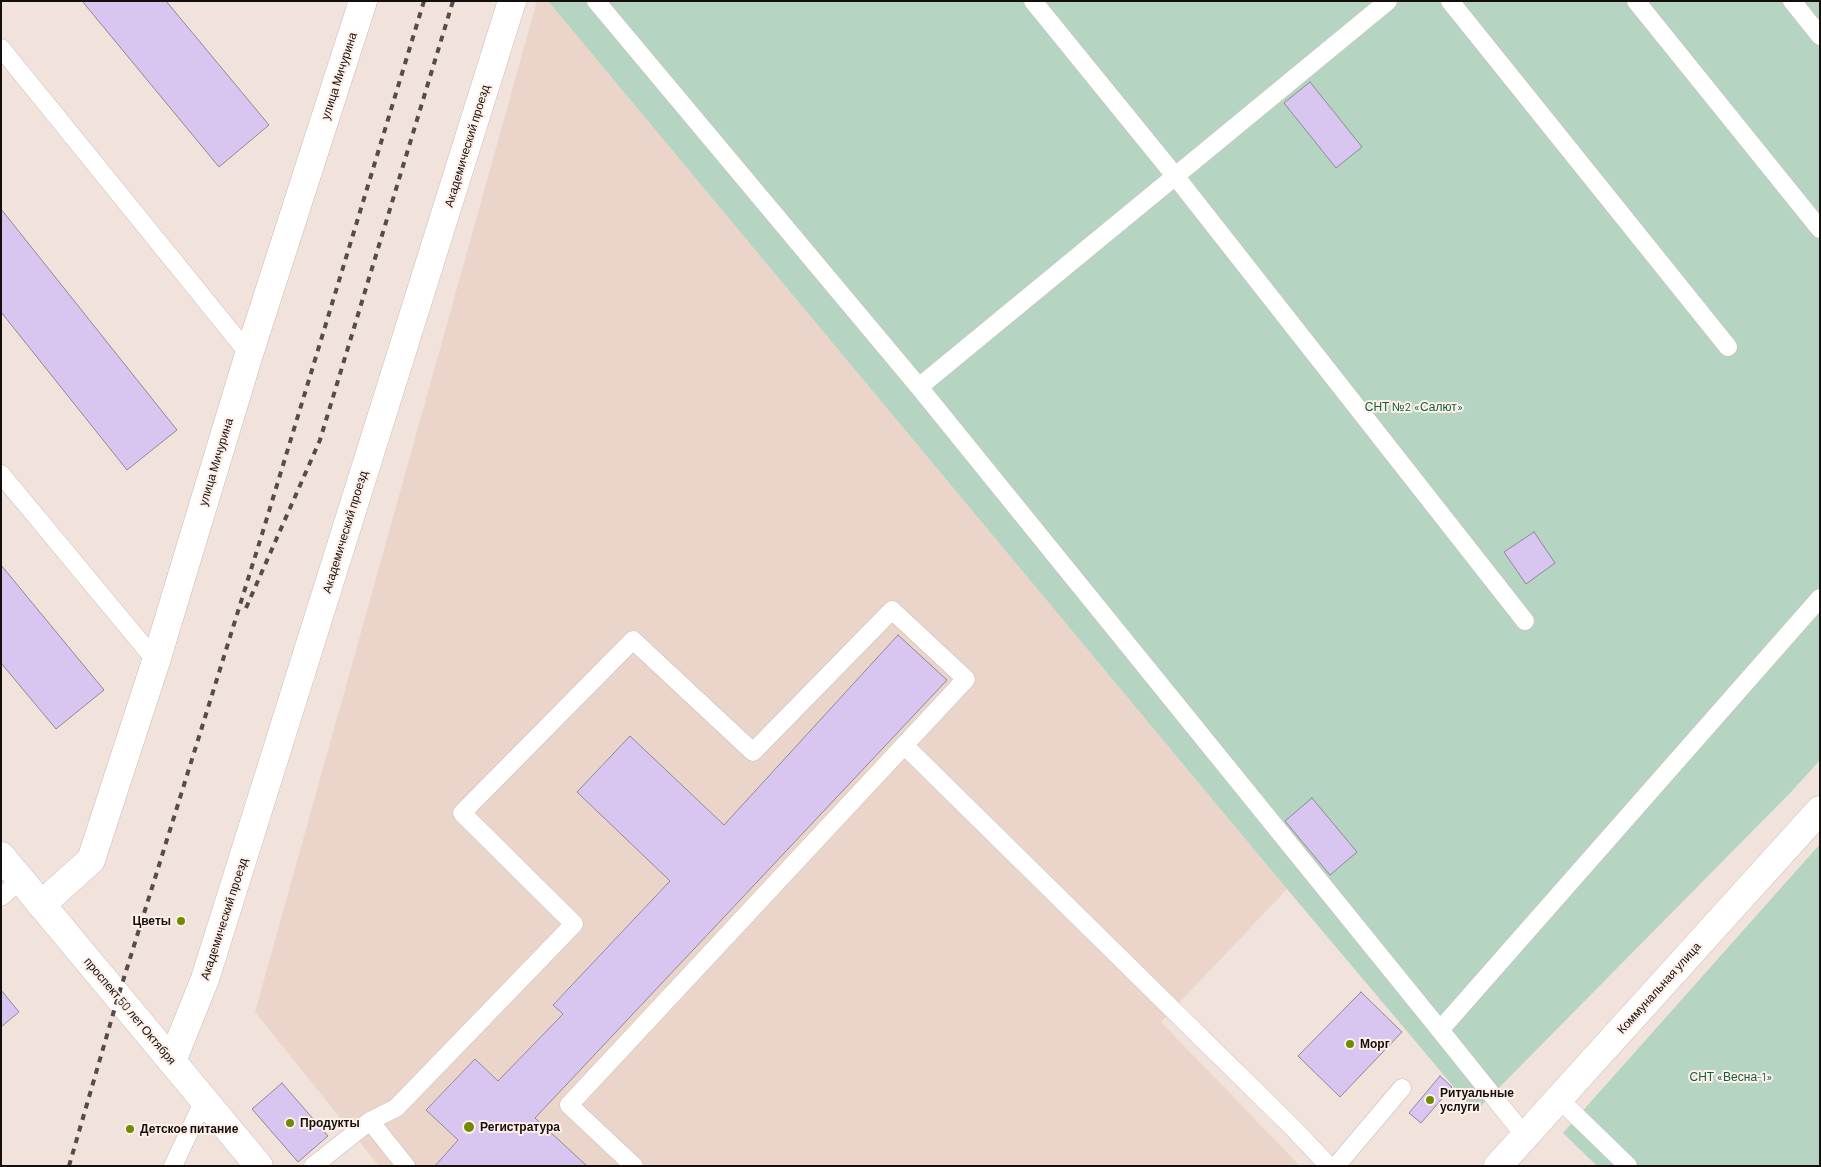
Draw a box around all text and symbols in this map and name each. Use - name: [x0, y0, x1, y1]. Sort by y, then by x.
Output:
- street label: улица Мичурина: [318, 31, 360, 121]
- street label: Академический проезд: [442, 83, 492, 209]
- park label: СНТ №2 «Салют»: [1365, 400, 1463, 414]
- street label: улица Мичурина: [196, 416, 236, 508]
- street label: Академический проезд: [320, 469, 370, 595]
- street label: Академический проезд: [197, 856, 251, 982]
- place label: Цветы: [132, 914, 171, 928]
- marker: Цветы: [175, 915, 187, 927]
- street label: Коммунальная улица: [1614, 939, 1704, 1037]
- street label: проспект 50 лет Октября: [81, 954, 179, 1068]
- place label: Морг: [1360, 1037, 1390, 1051]
- marker: Морг: [1344, 1038, 1356, 1050]
- park label: СНТ «Весна-1»: [1690, 1070, 1772, 1084]
- place label: Ритуальные услуги: [1440, 1086, 1514, 1114]
- marker: Ритуальные услуги: [1424, 1094, 1436, 1106]
- place label: Продукты: [300, 1116, 360, 1130]
- marker: Продукты: [284, 1117, 296, 1129]
- marker: Регистратура: [462, 1120, 476, 1134]
- place label: Регистратура: [480, 1120, 560, 1134]
- place label: Детское питание: [140, 1122, 238, 1136]
- marker: Детское питание: [124, 1123, 136, 1135]

